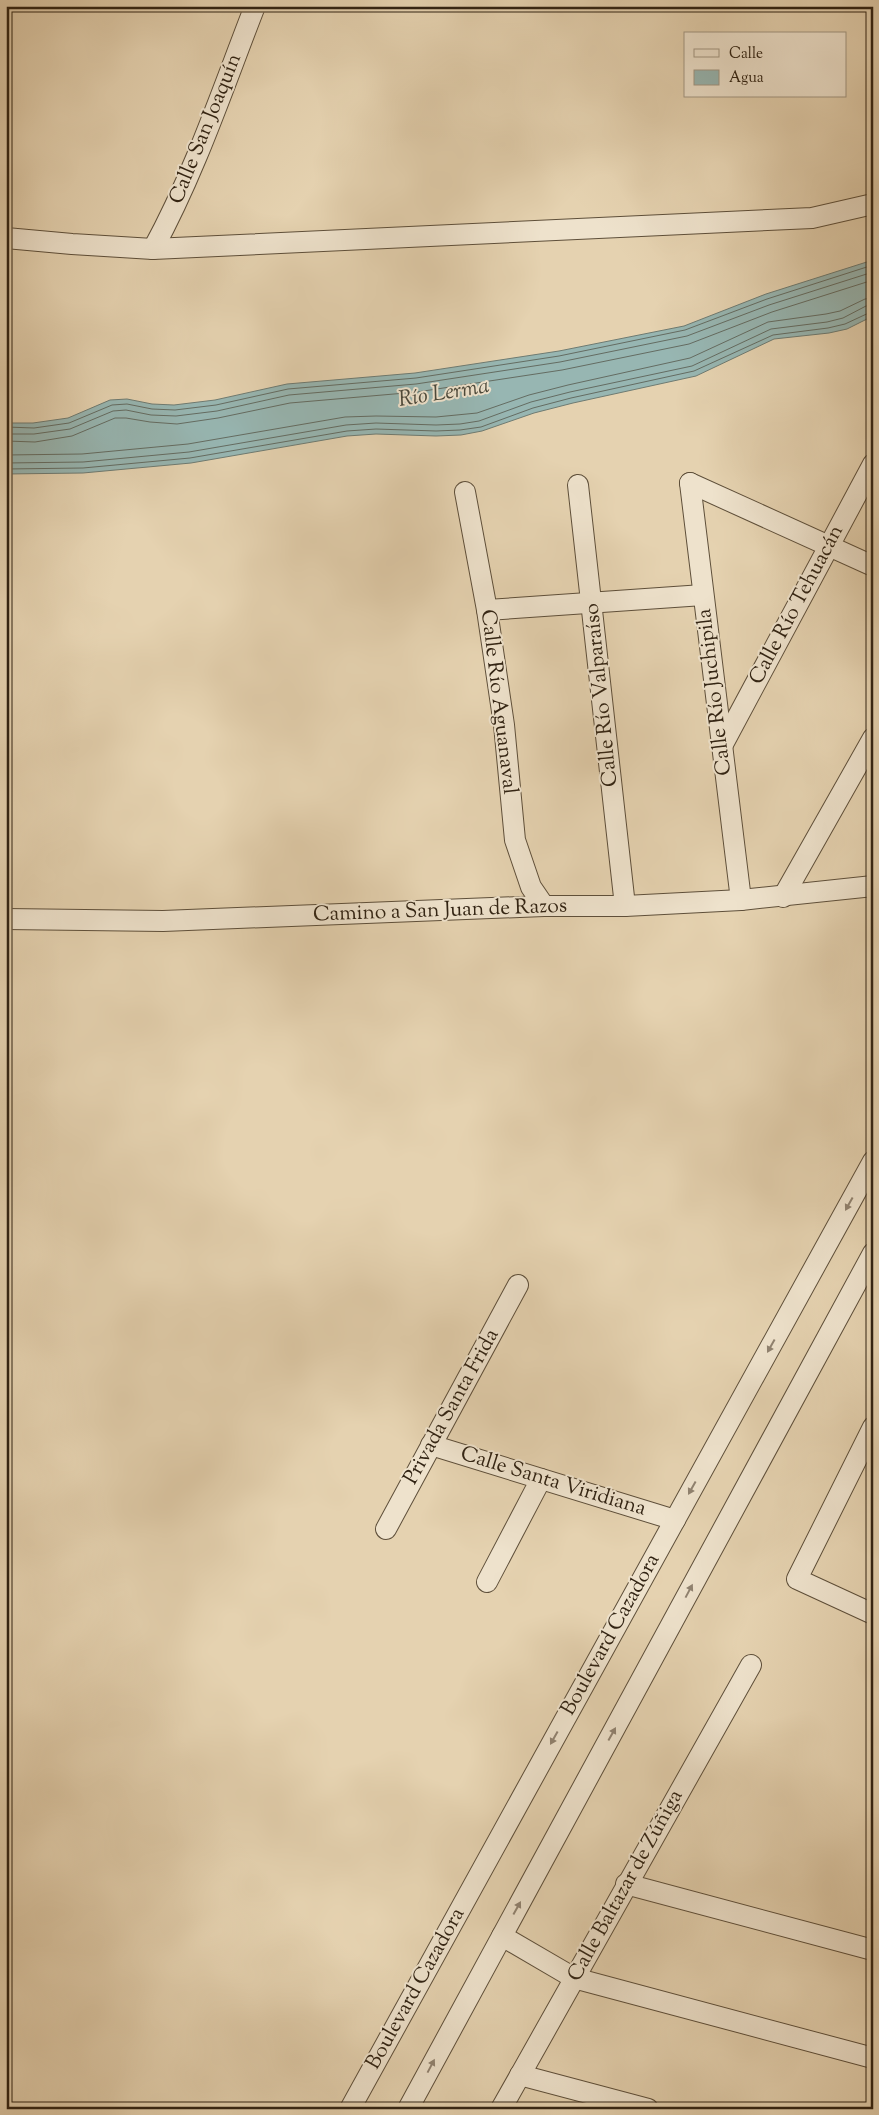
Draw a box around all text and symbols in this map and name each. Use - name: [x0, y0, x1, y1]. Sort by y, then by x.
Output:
- legend: [684, 32, 846, 98]
- text: Calle: [729, 44, 763, 65]
- street label: Calle San Joaquín: [162, 49, 250, 209]
- text: Agua: [729, 68, 764, 89]
- water label: Río Lerma: [396, 371, 492, 417]
- street label: Calle Río Tehuacán: [742, 520, 852, 690]
- street label: Calle Río Valparaíso: [577, 602, 627, 788]
- street label: Calle Río Juchipila: [690, 607, 740, 777]
- street label: Calle Río Aguanaval: [472, 608, 524, 796]
- street label: Camino a San Juan de Razos: [312, 892, 568, 930]
- one-way arrow: [845, 1196, 853, 1211]
- street label: Privada Santa Frida: [397, 1323, 507, 1490]
- one-way arrow: [766, 1339, 775, 1353]
- street label: Calle Santa Viridiana: [456, 1439, 650, 1525]
- one-way arrow: [688, 1481, 696, 1496]
- street label: Boulevard Cazadora: [554, 1548, 668, 1721]
- one-way arrow: [685, 1584, 693, 1599]
- one-way arrow: [607, 1727, 616, 1741]
- one-way arrow: [550, 1731, 559, 1744]
- street label: Calle Baltazar de Zúñiga: [561, 1784, 691, 1987]
- one-way arrow: [513, 1900, 521, 1915]
- street label: Boulevard Cazadora: [359, 1902, 473, 2075]
- one-way arrow: [427, 2059, 436, 2073]

